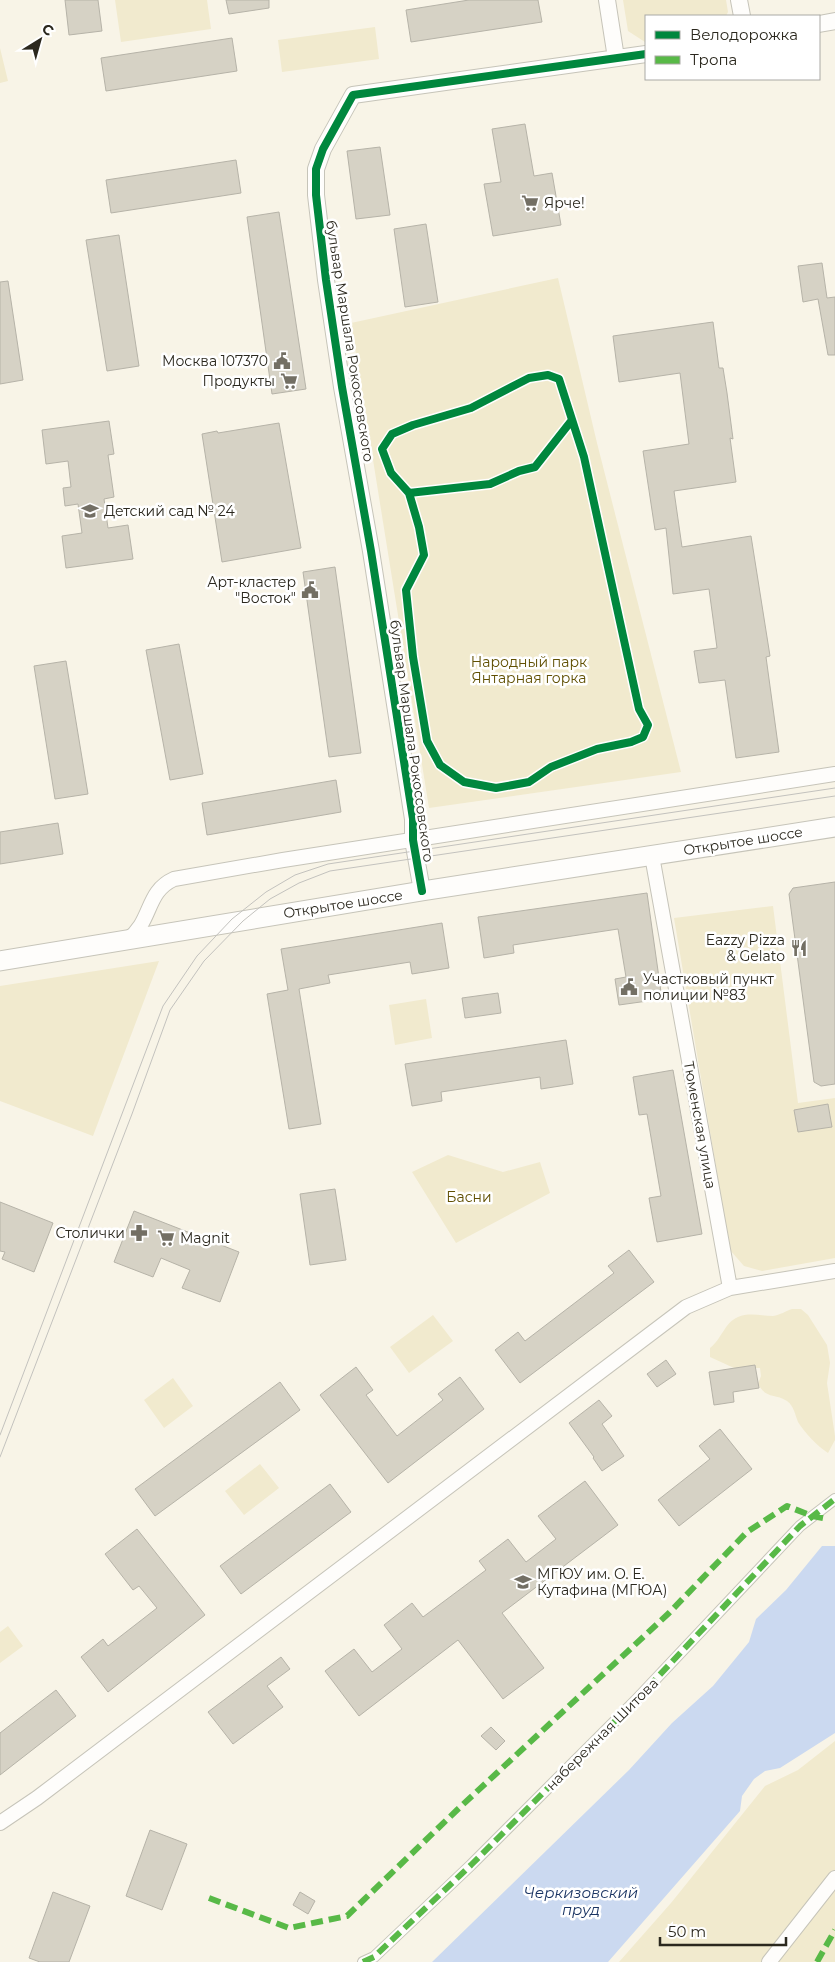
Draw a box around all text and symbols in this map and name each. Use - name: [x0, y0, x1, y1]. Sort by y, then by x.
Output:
- north arrow: [15, 15, 65, 65]
- legend: [645, 15, 820, 80]
- text: С: [38, 19, 57, 40]
- text: Велодорожка: [690, 25, 798, 44]
- text: Тропа: [690, 50, 737, 69]
- supermarket icon: Ярче!: [520, 193, 540, 213]
- place label: Ярче!: [544, 194, 585, 212]
- street label: бульвар Маршала Рокоссовского: [322, 219, 378, 463]
- public building icon: Москва 107370: [272, 351, 292, 371]
- place label: Москва 107370: [162, 352, 268, 370]
- supermarket icon: Продукты: [279, 371, 299, 391]
- place label: Продукты: [202, 372, 275, 390]
- school or university icon: Детский сад № 24: [80, 501, 100, 521]
- place label: Детский сад № 24: [104, 502, 235, 520]
- place label: Арт-кластер "Восток": [207, 573, 296, 607]
- public building icon: Арт-кластер "Восток": [300, 580, 320, 600]
- street label: бульвар Маршала Рокоссовского: [386, 619, 438, 863]
- park label: Народный парк Янтарная горка: [471, 653, 587, 687]
- street label: Открытое шоссе: [682, 823, 804, 859]
- street label: Открытое шоссе: [282, 886, 404, 922]
- place label: Eazzy Pizza & Gelato: [706, 931, 785, 965]
- restaurant icon: Eazzy Pizza & Gelato: [789, 938, 809, 958]
- place label: Участковый пункт полиции №83: [643, 970, 774, 1004]
- public building icon: Участковый пункт полиции №83: [619, 977, 639, 997]
- street label: Тюменская улица: [680, 1060, 720, 1190]
- park label: Басни: [446, 1188, 492, 1206]
- pharmacy icon: Столички: [129, 1223, 149, 1243]
- place label: Столички: [55, 1224, 125, 1242]
- supermarket icon: Magnit: [156, 1228, 176, 1248]
- place label: Magnit: [180, 1229, 230, 1247]
- place label: МГЮУ им. О. Е. Кутафина (МГЮА): [537, 1565, 667, 1599]
- school or university icon: МГЮУ им. О. Е. Кутафина (МГЮА): [513, 1572, 533, 1592]
- street label: набережная Шитова: [542, 1674, 662, 1794]
- water label: Черкизовский пруд: [524, 1883, 638, 1919]
- scale bar: [660, 1914, 786, 1946]
- text: 50 m: [668, 1922, 706, 1941]

